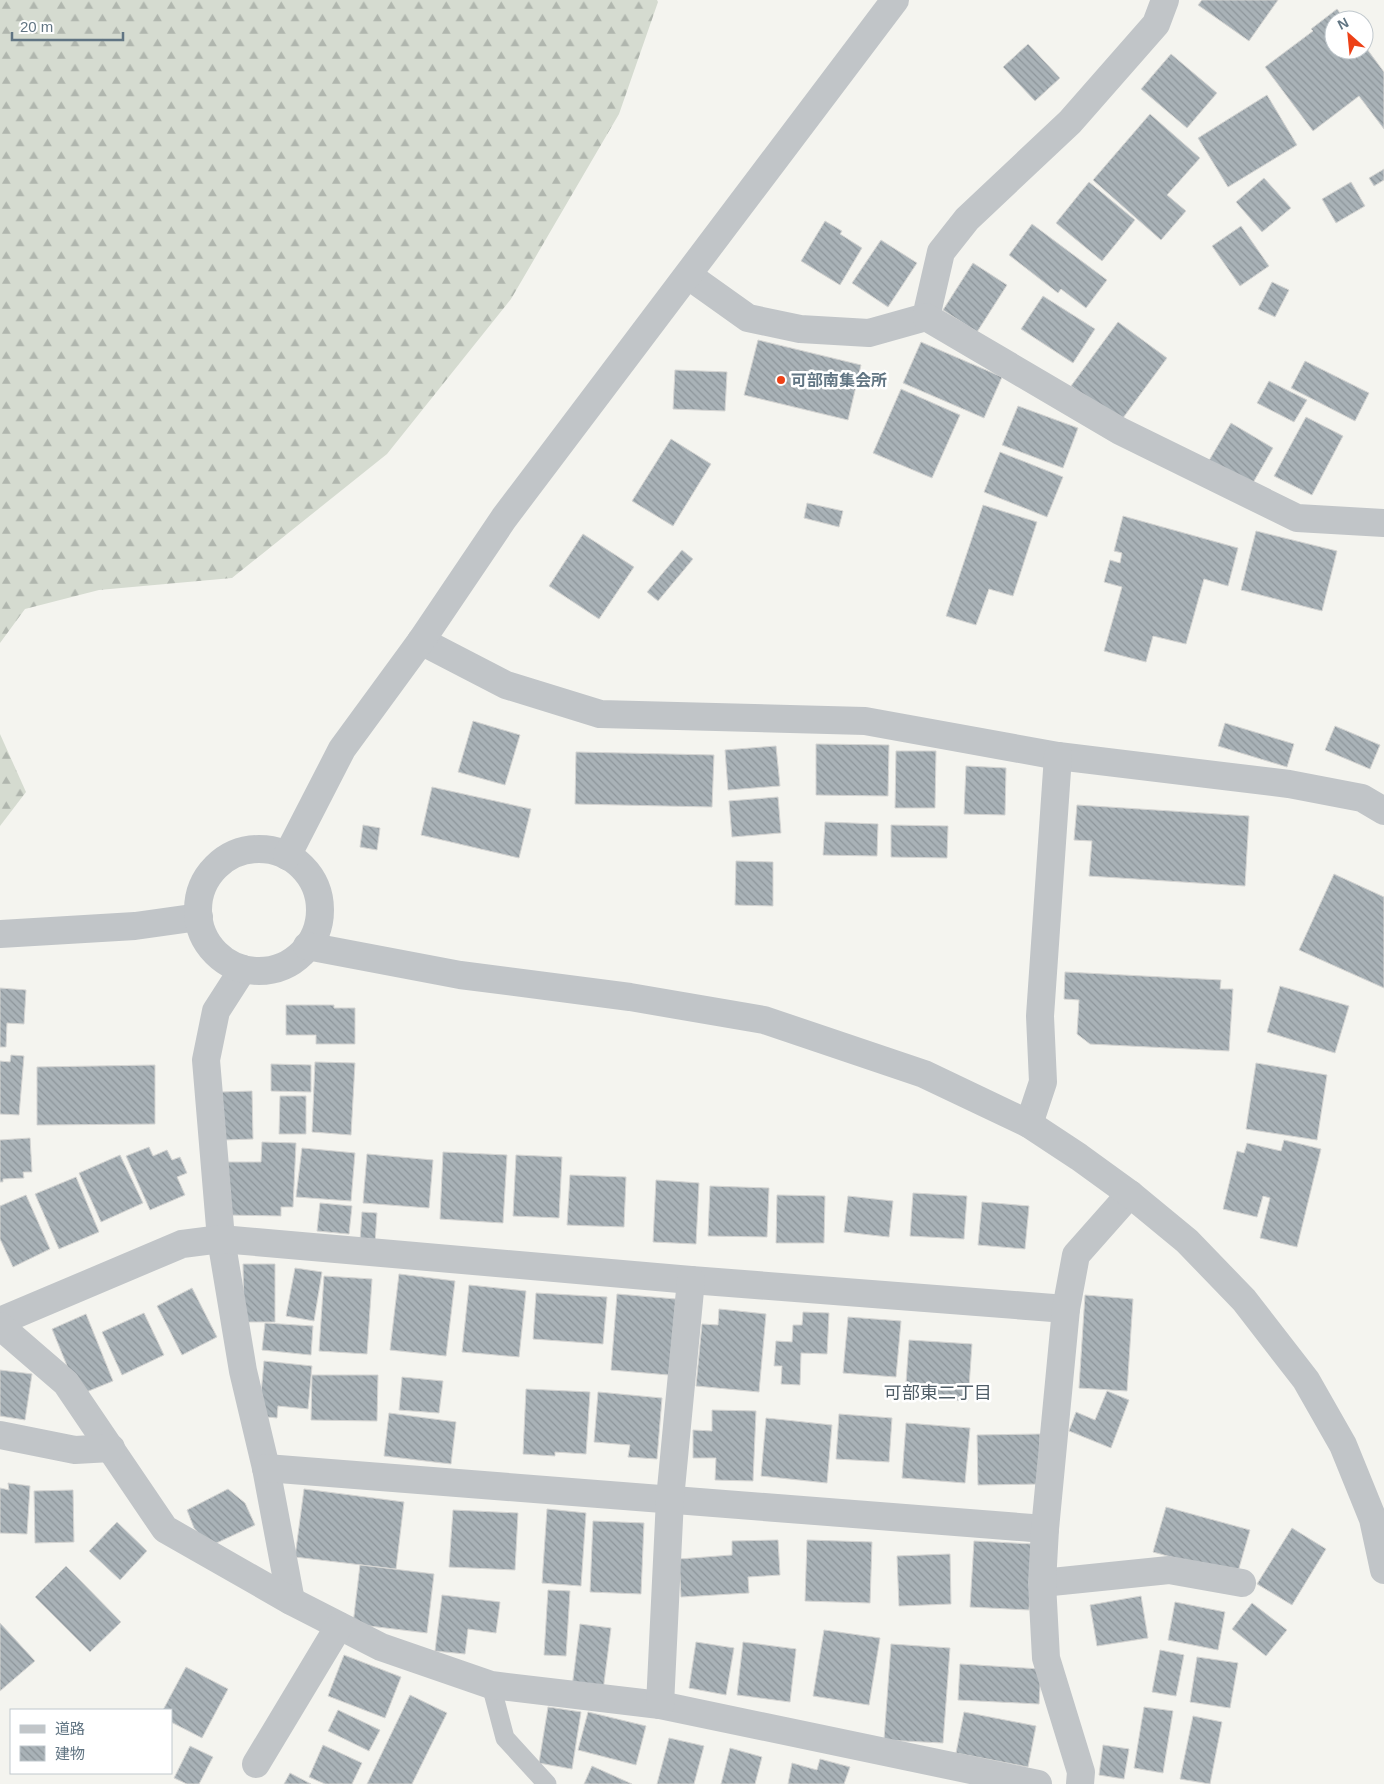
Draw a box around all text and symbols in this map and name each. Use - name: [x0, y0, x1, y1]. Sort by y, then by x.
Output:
- scale bar: [12, 10, 124, 42]
- north arrow: [1324, 10, 1374, 60]
- text: N: [1335, 14, 1351, 33]
- text: 20 m: [20, 18, 53, 35]
- place label: 可部南集会所: [791, 372, 887, 389]
- marker: 可部南集会所: [775, 374, 787, 386]
- district label: 可部東二丁目: [884, 1383, 992, 1403]
- legend: [10, 1709, 172, 1774]
- text: 道路: [55, 1720, 85, 1737]
- text: 建物: [55, 1745, 85, 1762]

